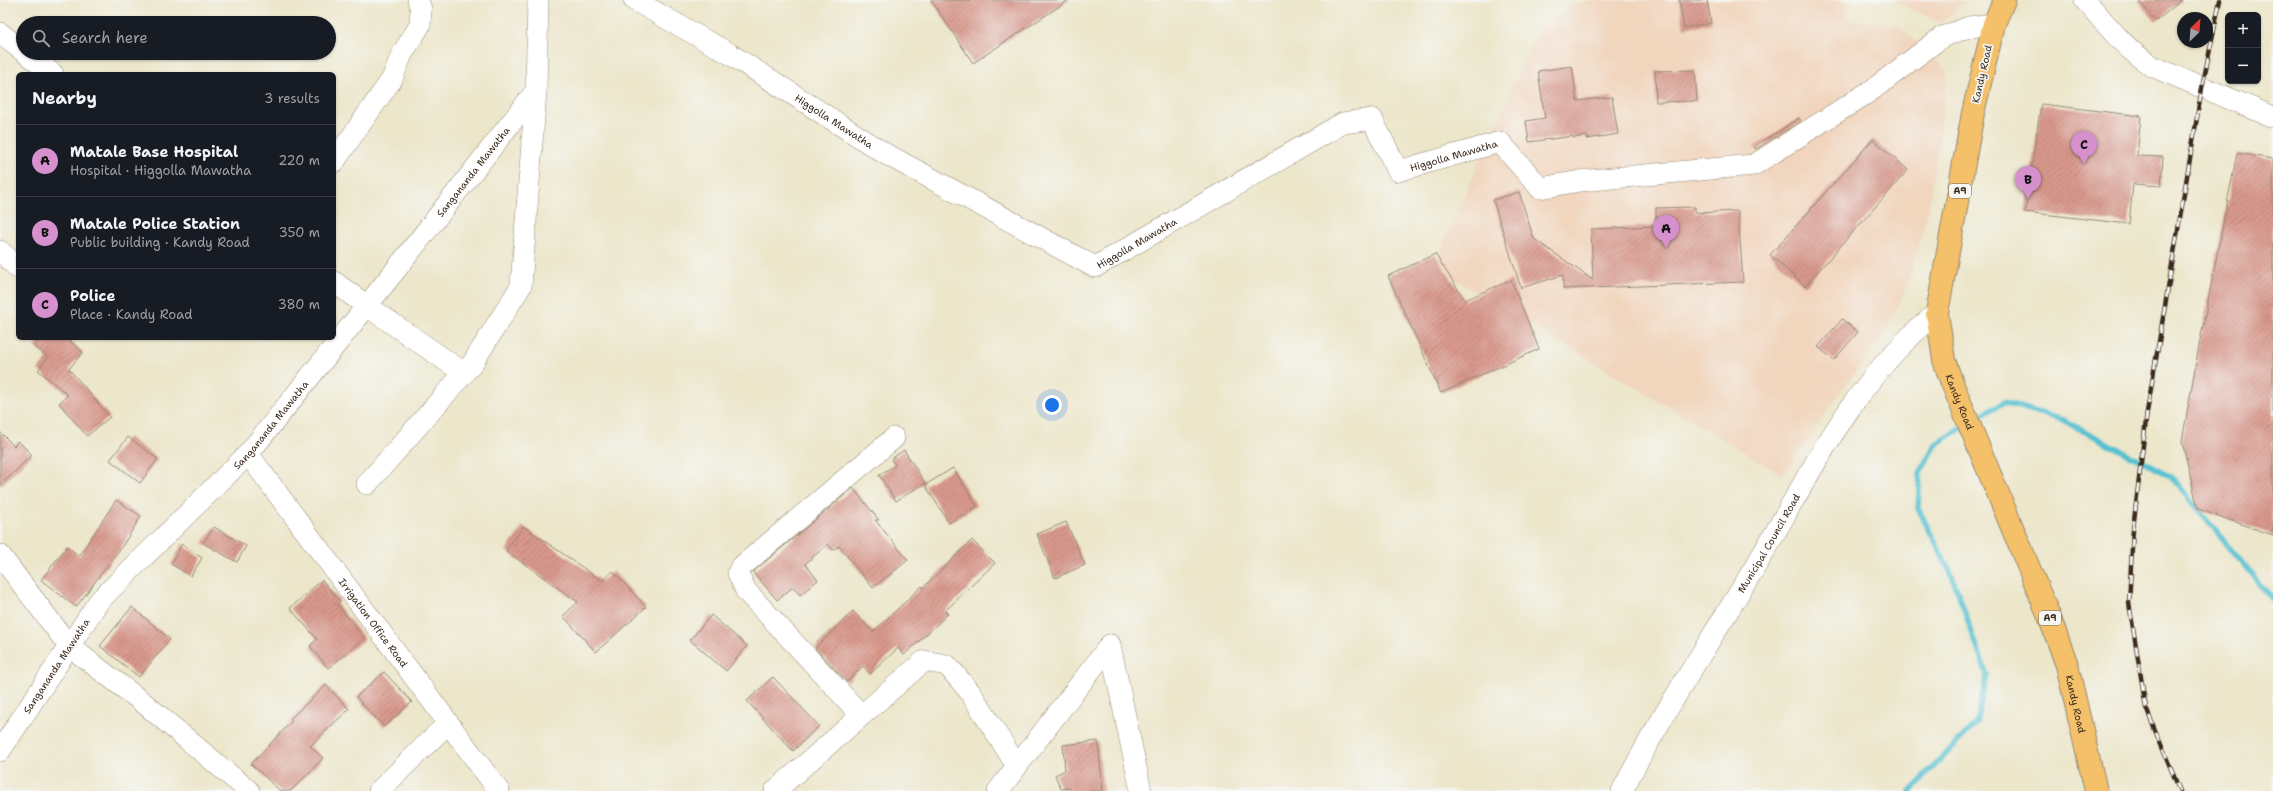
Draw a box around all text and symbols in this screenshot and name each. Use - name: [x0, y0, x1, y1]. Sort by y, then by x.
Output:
- north arrow: [2177, 12, 2213, 48]
- map controls: [2225, 12, 2261, 84]
- button: +: [2225, 12, 2261, 48]
- search box: [16, 16, 336, 60]
- icon: search: [30, 27, 52, 49]
- text: Search here: [62, 28, 148, 48]
- street label: Kandy Road: [1969, 43, 1995, 104]
- button: −: [2225, 48, 2261, 84]
- text: Nearby: [32, 87, 97, 109]
- text: 3 results: [264, 90, 320, 107]
- street label: Higgolla Mawatha: [793, 91, 876, 151]
- street label: Sangananda Mawatha: [433, 123, 513, 219]
- pin: C: [2071, 131, 2097, 164]
- street label: Higgolla Mawatha: [1408, 136, 1500, 174]
- text: Matale Base Hospital: [70, 142, 238, 162]
- text: A: [40, 152, 50, 169]
- text: 220 m: [278, 152, 320, 169]
- text: Hospital · Higgolla Mawatha: [70, 162, 251, 179]
- pin: B: [2015, 166, 2041, 199]
- road number: A9: [1949, 184, 1971, 198]
- text: Matale Police Station: [70, 214, 240, 234]
- street label: Higgolla Mawatha: [1094, 214, 1180, 271]
- pin: A: [1653, 215, 1679, 248]
- text: B: [41, 224, 49, 241]
- text: 350 m: [279, 224, 320, 241]
- text: Public building · Kandy Road: [70, 234, 250, 251]
- text: Police: [70, 286, 115, 306]
- text: C: [41, 296, 49, 313]
- text: 380 m: [278, 296, 320, 313]
- text: Place · Kandy Road: [70, 306, 192, 323]
- street label: Kandy Road: [1943, 372, 1977, 432]
- street label: Sangananda Mawatha: [230, 377, 311, 472]
- your location: [1042, 395, 1062, 415]
- street label: Municipal Council Road: [1734, 491, 1803, 595]
- street label: Irrigation Office Road: [336, 575, 411, 670]
- road number: A9: [2039, 611, 2061, 625]
- street label: Sangananda Mawatha: [20, 615, 93, 716]
- street label: Kandy Road: [2063, 674, 2089, 735]

